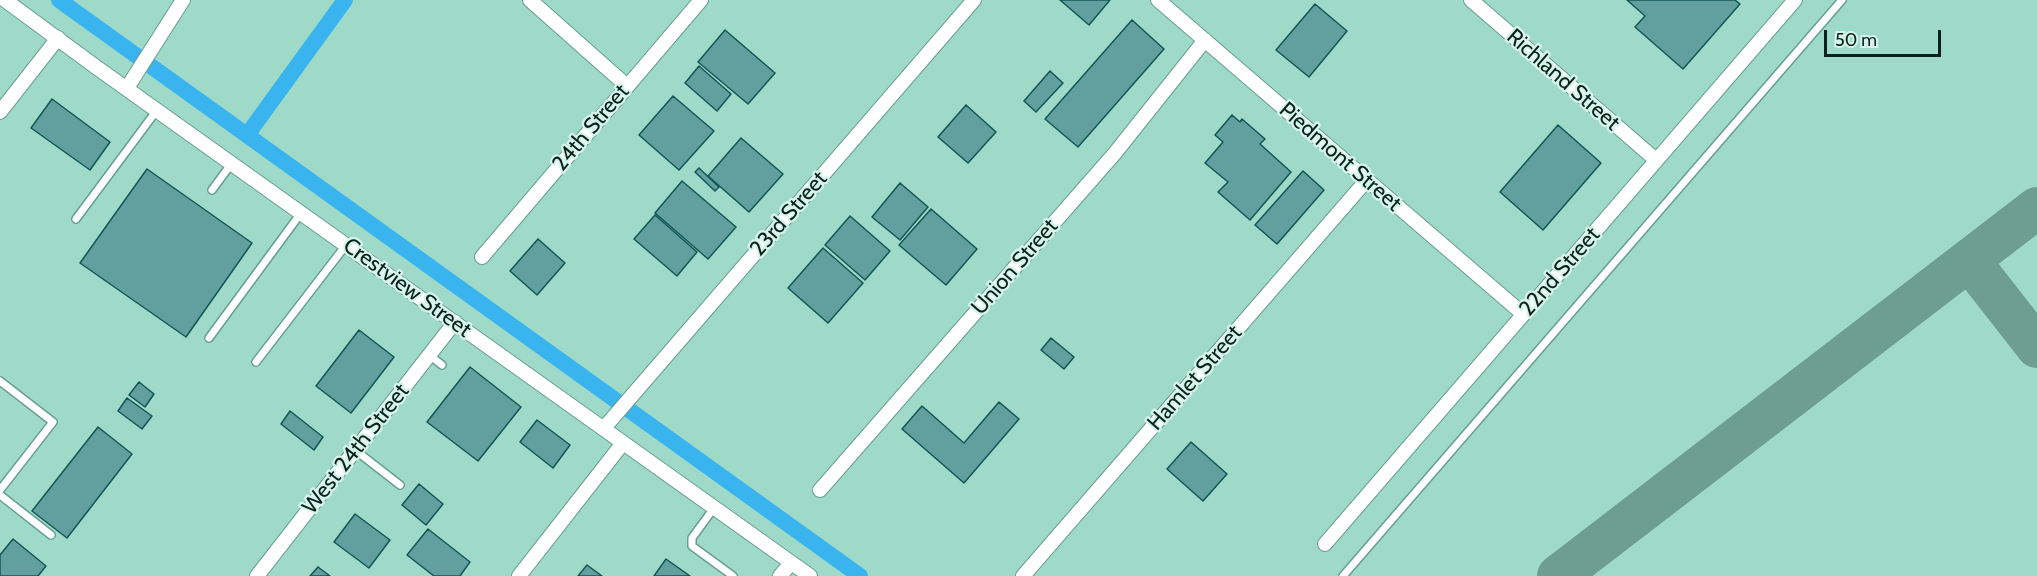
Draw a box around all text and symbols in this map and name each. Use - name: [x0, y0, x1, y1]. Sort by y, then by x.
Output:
- scale bar: [1827, 18, 1944, 56]
- street label: Richland Street: [1501, 24, 1625, 136]
- text: 50 m: [1835, 29, 1877, 51]
- street label: 24th Street: [547, 79, 635, 177]
- street label: Piedmont Street: [1274, 97, 1406, 217]
- street label: 23rd Street: [745, 166, 833, 262]
- street label: Union Street: [966, 214, 1064, 320]
- street label: 22nd Street: [1514, 222, 1606, 322]
- street label: Crestview Street: [338, 233, 476, 343]
- street label: Hamlet Street: [1142, 320, 1248, 436]
- street label: West 24th Street: [297, 379, 415, 519]

